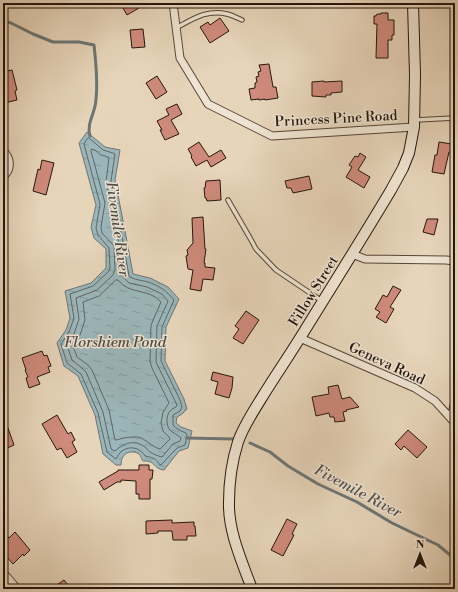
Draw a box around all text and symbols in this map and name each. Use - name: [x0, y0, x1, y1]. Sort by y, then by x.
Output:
- street label: Princess Pine Road: [274, 107, 398, 131]
- water label: Fivemile River: [101, 180, 134, 279]
- street label: Fillow Street: [285, 253, 343, 330]
- water label: Florshiem Pond: [64, 333, 167, 352]
- street label: Geneva Road: [346, 338, 428, 389]
- water label: Fivemile River: [311, 460, 405, 523]
- north arrow: [400, 534, 440, 574]
- text: N: [416, 538, 425, 552]

